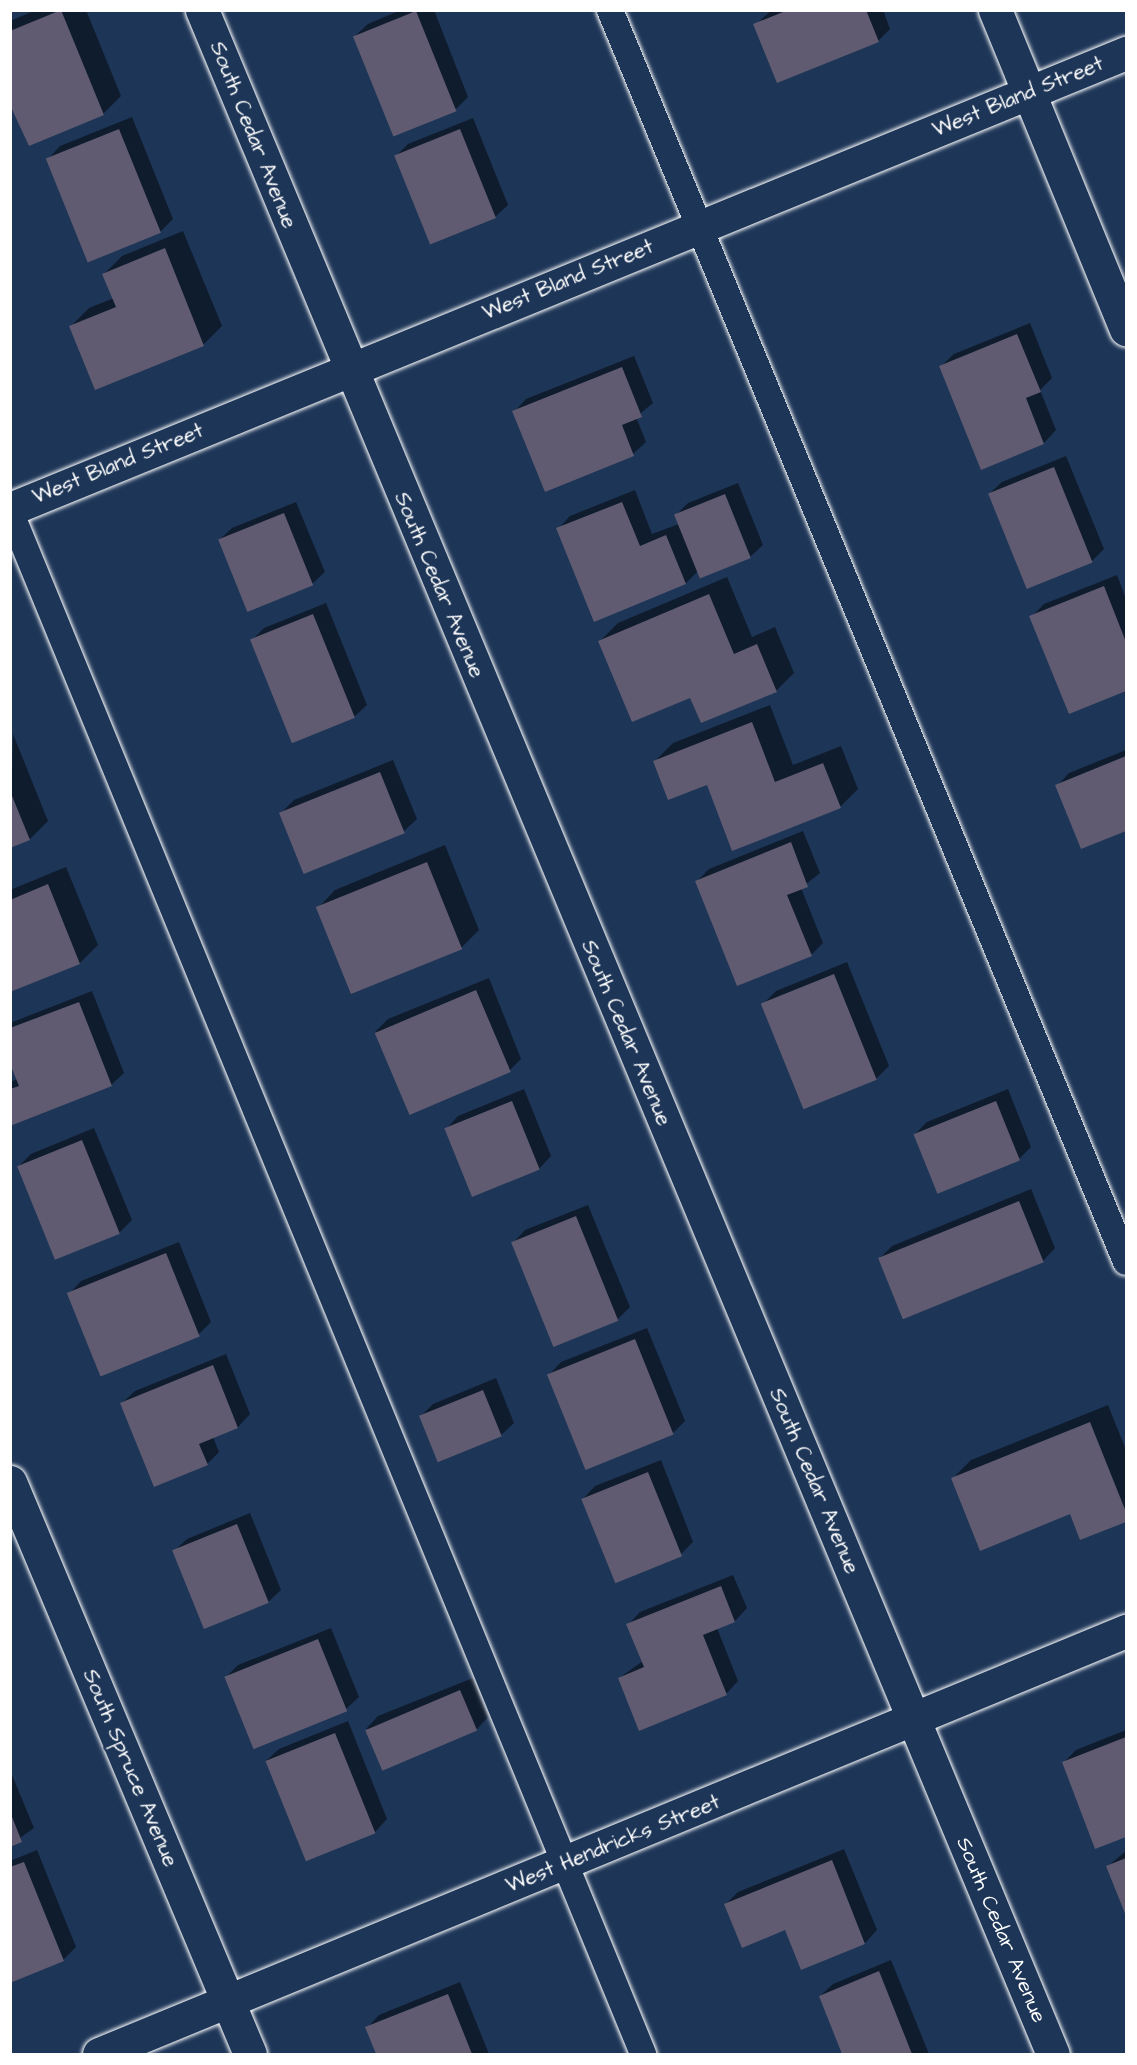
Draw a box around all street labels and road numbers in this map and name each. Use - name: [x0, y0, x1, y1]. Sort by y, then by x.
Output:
- street label: South Cedar Avenue: [204, 38, 302, 232]
- street label: West Bland Street: [929, 51, 1107, 143]
- street label: West Bland Street: [479, 234, 657, 326]
- street label: West Bland Street: [29, 418, 207, 510]
- street label: South Cedar Avenue: [388, 488, 490, 682]
- street label: South Cedar Avenue: [575, 936, 677, 1130]
- street label: South Cedar Avenue: [763, 1384, 865, 1578]
- street label: South Spruce Avenue: [77, 1666, 183, 1870]
- street label: West Hendricks Street: [502, 1790, 724, 1898]
- street label: South Cedar Avenue: [950, 1833, 1052, 2027]

